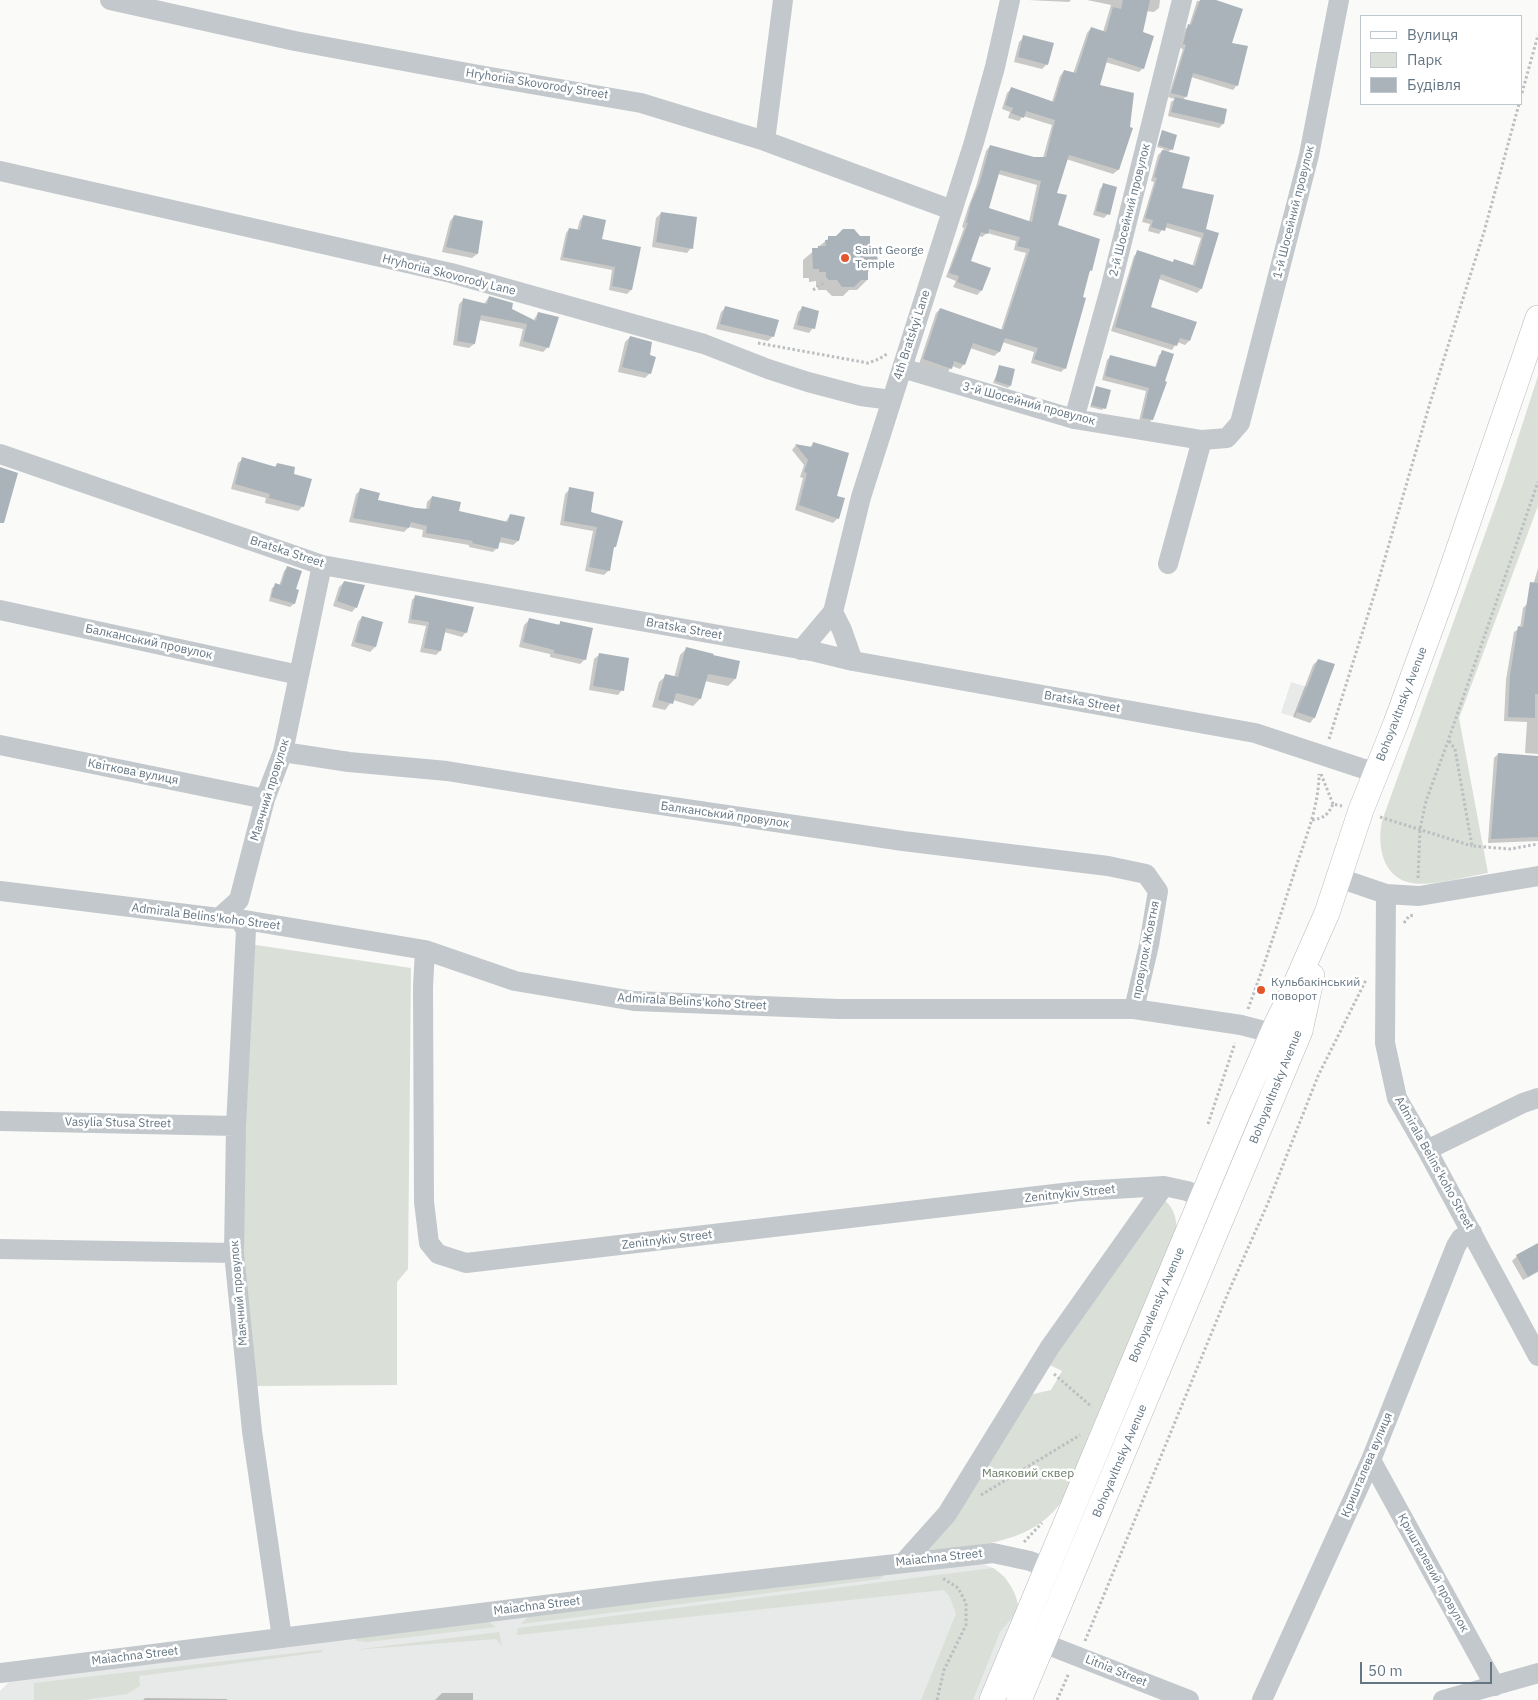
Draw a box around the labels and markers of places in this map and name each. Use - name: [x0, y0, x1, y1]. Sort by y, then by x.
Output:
- place label: Saint George Temple: [855, 244, 924, 272]
- marker: Saint George Temple: [839, 252, 851, 264]
- place label: Кульбакінський поворот: [1271, 976, 1360, 1004]
- marker: Кульбакінський поворот: [1255, 984, 1267, 996]

